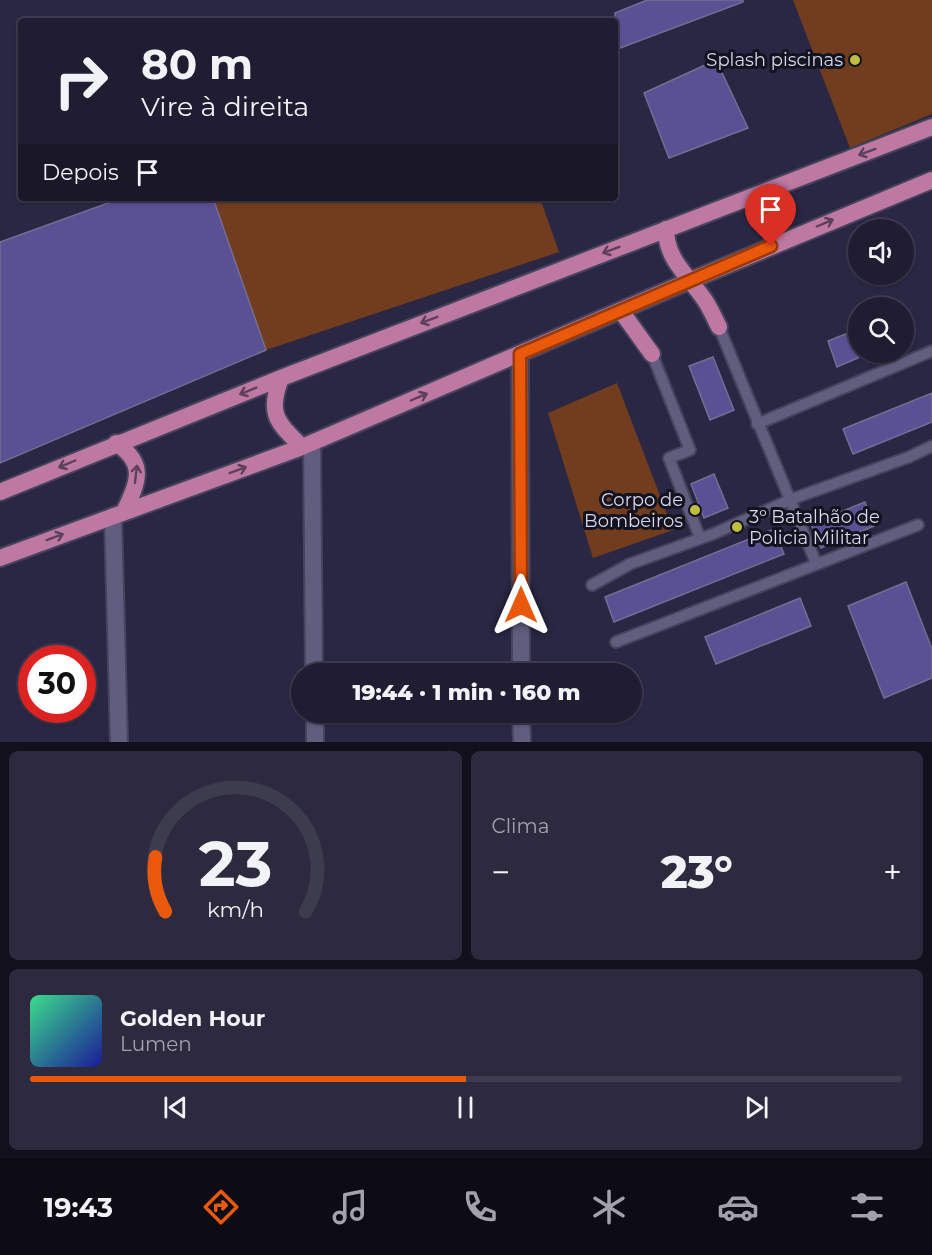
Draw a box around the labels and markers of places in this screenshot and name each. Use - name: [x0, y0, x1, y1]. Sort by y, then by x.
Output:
- place label: Splash piscinas: [706, 49, 843, 71]
- marker: Splash piscinas: [848, 53, 862, 67]
- pin: [745, 184, 796, 246]
- place label: Corpo de Bombeiros: [584, 489, 683, 532]
- marker: Corpo de Bombeiros: [688, 503, 702, 517]
- place label: 3º Batalhão de Policia Militar: [749, 506, 880, 549]
- marker: 3º Batalhão de Policia Militar: [730, 520, 744, 534]

